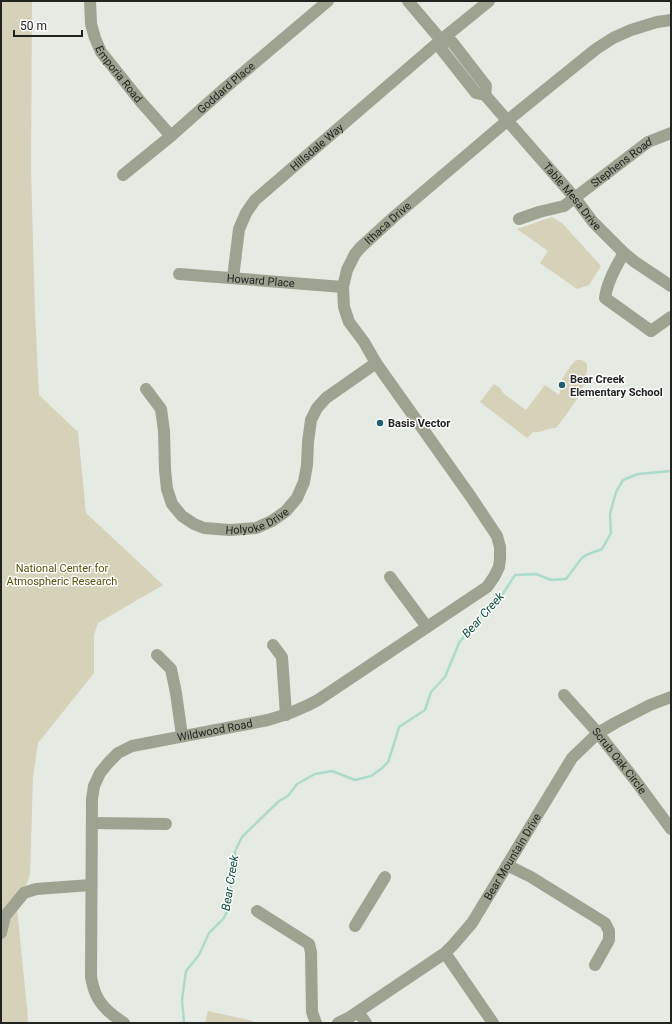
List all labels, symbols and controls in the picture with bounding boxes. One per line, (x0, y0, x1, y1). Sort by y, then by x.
scale bar (14, 12, 82, 38)
text: 50 m (20, 19, 47, 33)
street label: Emporia Road (92, 44, 145, 105)
street label: Goddard Place (195, 59, 258, 117)
street label: Hillsdale Way (288, 120, 347, 174)
street label: Stephens Road (588, 135, 654, 190)
street label: Table Mesa Drive (540, 160, 604, 233)
street label: Ithaca Drive (362, 199, 414, 247)
street label: Howard Place (226, 272, 295, 290)
place label: Bear Creek Elementary School (570, 373, 663, 399)
marker: Bear Creek Elementary School (557, 380, 567, 390)
place label: Basis Vector (388, 417, 450, 430)
marker: Basis Vector (375, 418, 385, 428)
street label: Holyoke Drive (225, 505, 292, 537)
park label: National Center for Atmospheric Research (7, 562, 117, 588)
water label: Bear Creek (459, 589, 508, 641)
street label: Wildwood Road (176, 717, 254, 744)
street label: Scrub Oak Circle (589, 725, 649, 797)
street label: Bear Mountain Drive (481, 811, 544, 903)
water label: Bear Creek (219, 853, 241, 912)

